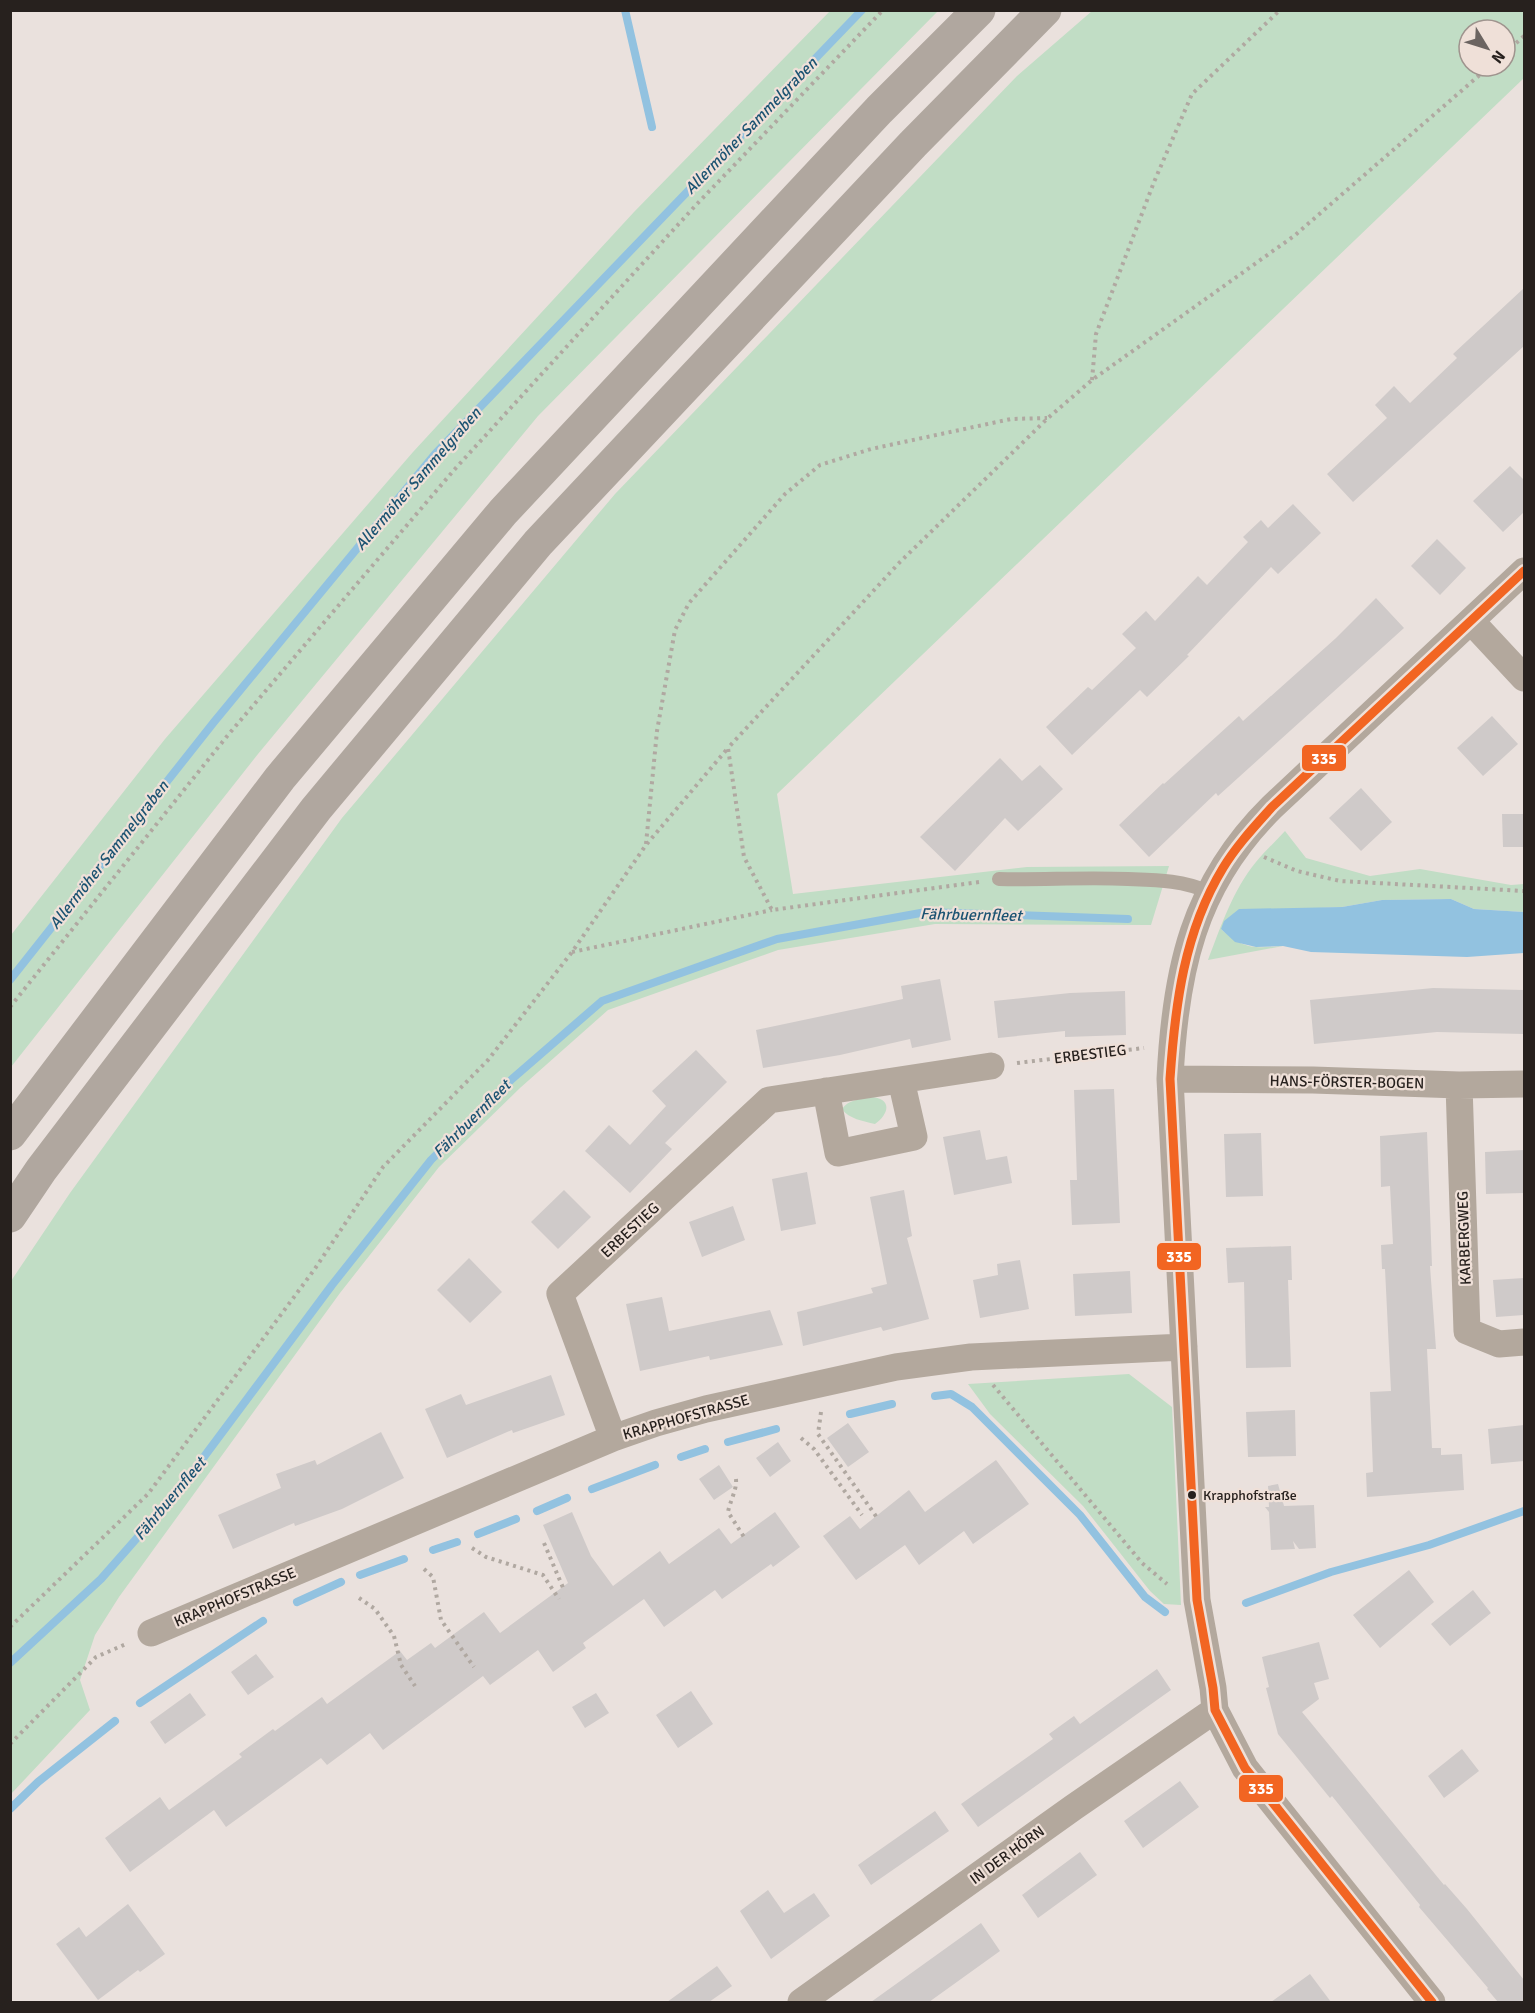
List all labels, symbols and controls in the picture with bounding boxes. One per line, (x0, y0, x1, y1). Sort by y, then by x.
north arrow (1457, 18, 1517, 78)
text: N (1487, 46, 1509, 67)
water label: Allermöher Sammelgraben (680, 53, 822, 199)
water label: Allermöher Sammelgraben (351, 403, 486, 554)
line badge: 335 (1301, 744, 1347, 772)
text: 335 (1311, 749, 1337, 769)
water label: Allermöher Sammelgraben (45, 776, 174, 933)
water label: Fährbuernfleet (920, 904, 1024, 926)
street label: ERBESTIEG (1053, 1041, 1127, 1067)
street label: HANS-FÖRSTER-BOGEN (1269, 1072, 1425, 1092)
water label: Fährbuernfleet (429, 1074, 517, 1162)
street label: KARBERGWEG (1453, 1191, 1475, 1285)
street label: ERBESTIEG (597, 1199, 663, 1261)
line badge: 335 (1156, 1242, 1202, 1271)
text: 335 (1166, 1247, 1192, 1267)
street label: KRAPPHOFSTRASSE (621, 1390, 751, 1444)
water label: Fährbuernfleet (130, 1452, 212, 1544)
place label: Krapphofstraße (1203, 1487, 1297, 1504)
marker: Krapphofstraße (1186, 1489, 1198, 1501)
street label: KRAPPHOFSTRASSE (171, 1563, 299, 1631)
line badge: 335 (1238, 1774, 1284, 1803)
text: 335 (1248, 1779, 1274, 1799)
street label: IN DER HÖRN (966, 1822, 1048, 1888)

